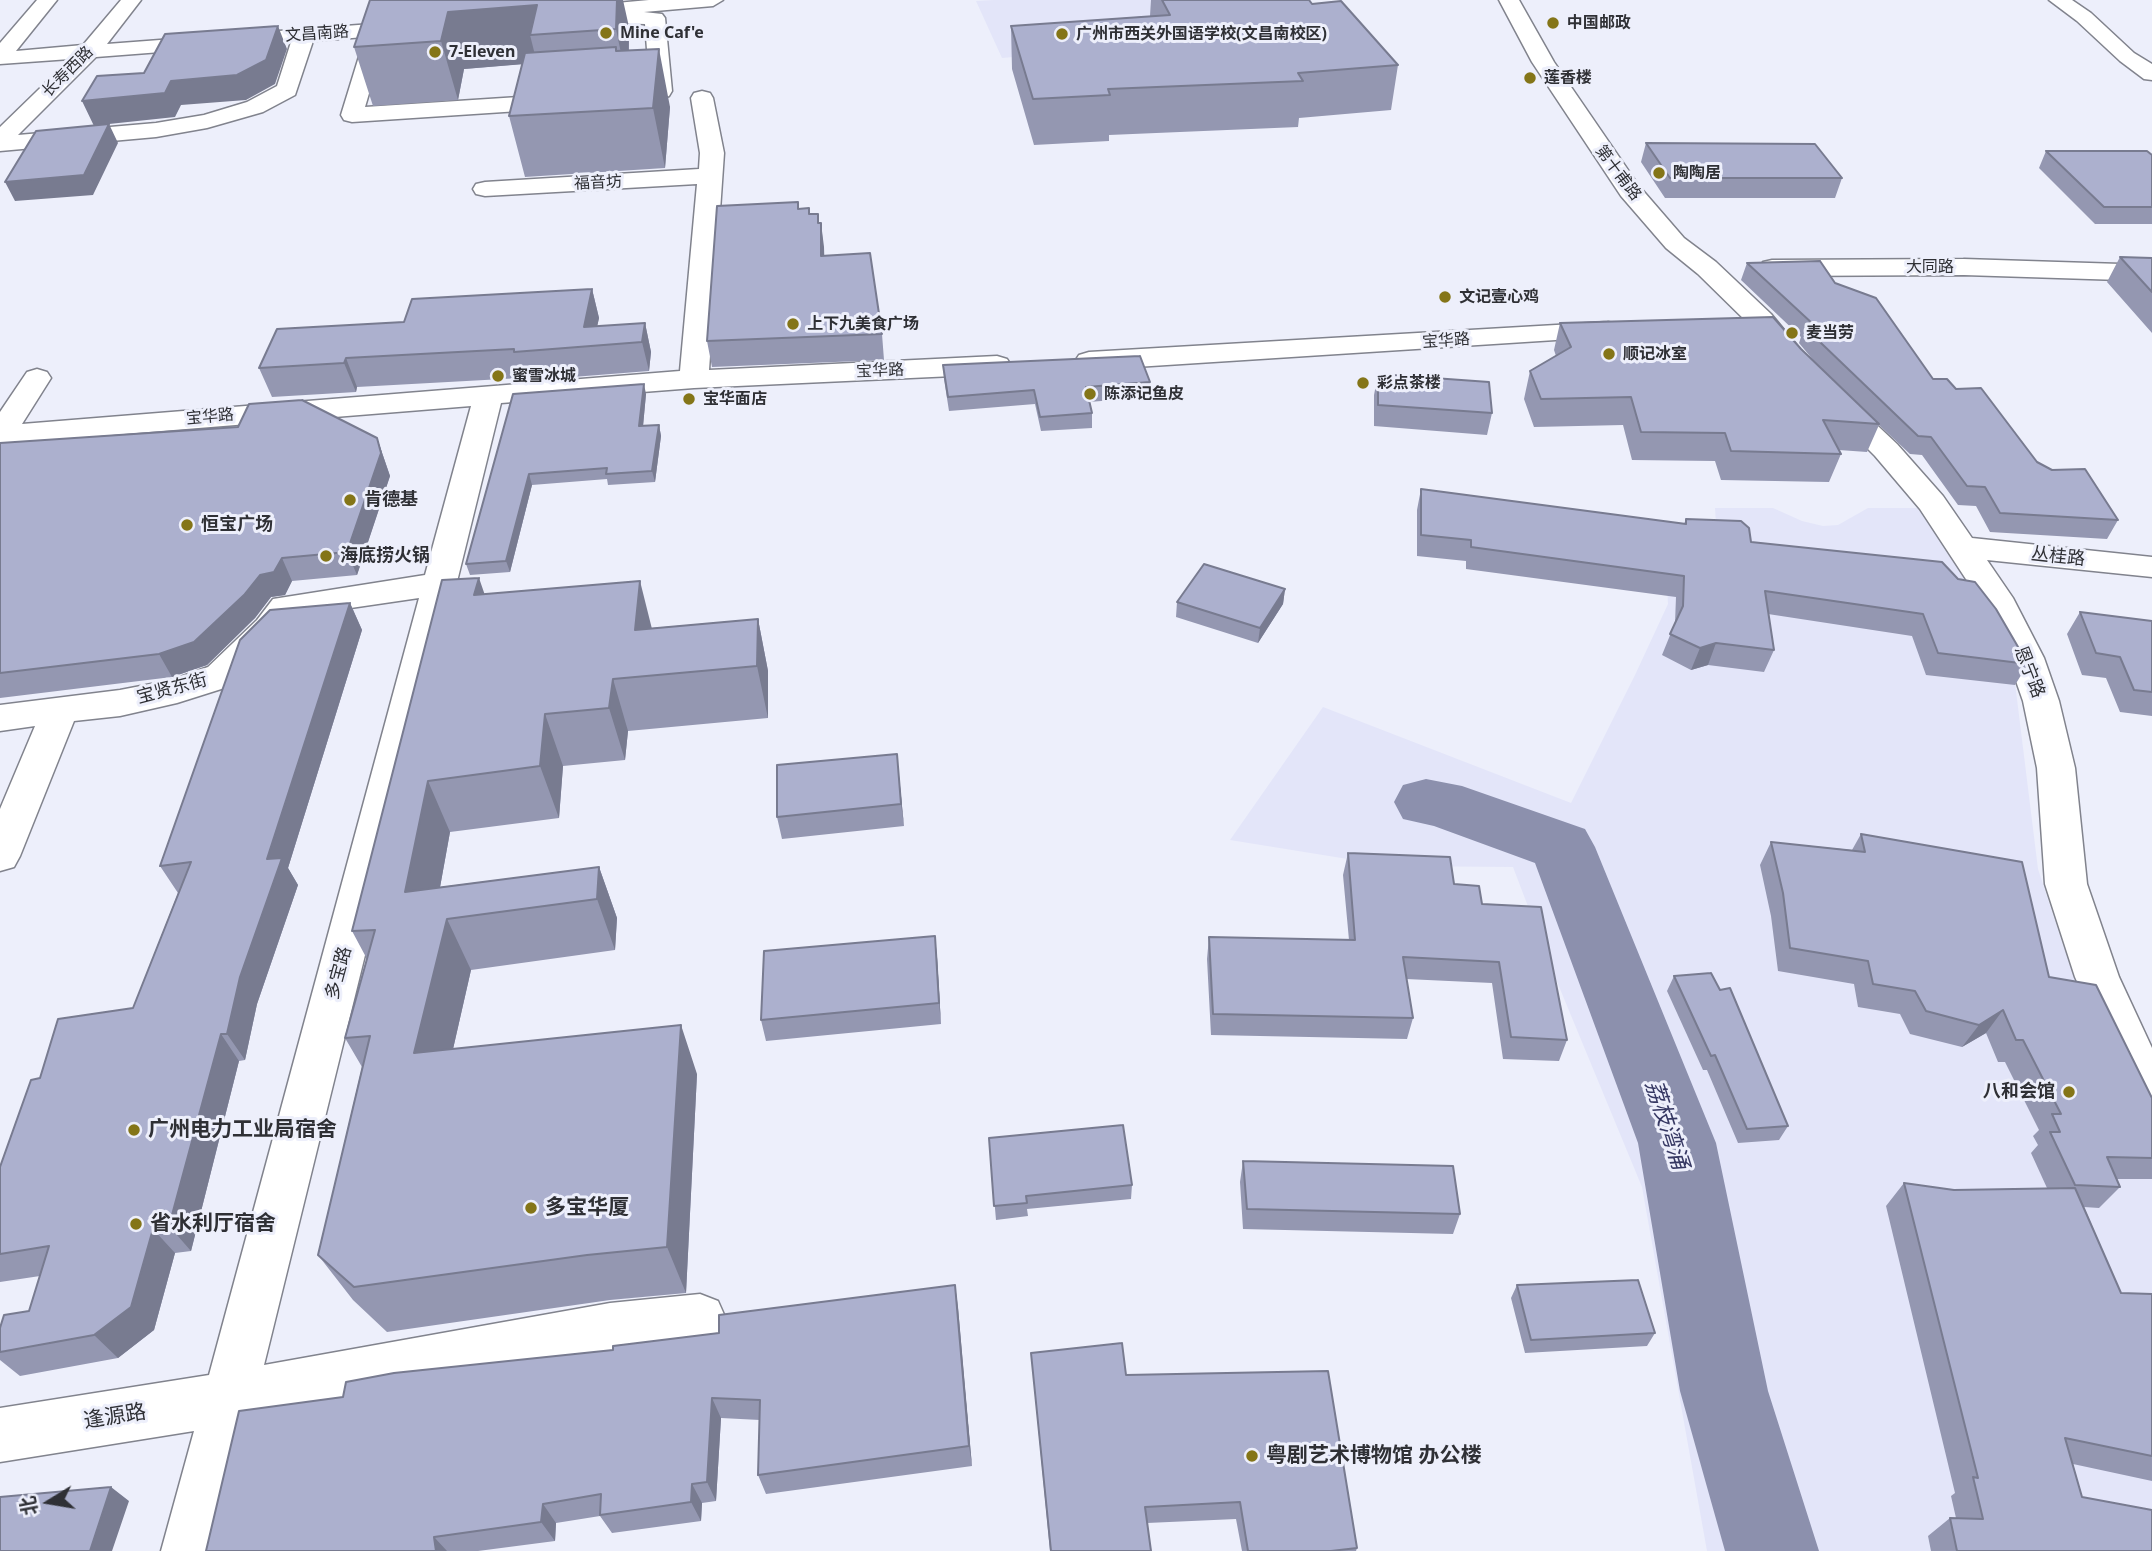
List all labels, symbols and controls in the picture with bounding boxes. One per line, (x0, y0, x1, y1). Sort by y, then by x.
place label: 中国邮政 (1567, 13, 1631, 33)
marker: 中国邮政 (1545, 15, 1561, 31)
street label: 文昌南路 (284, 22, 350, 46)
place label: Mine Caf'e (620, 23, 704, 43)
place label: 广州市西关外国语学校(文昌南校区) (1076, 24, 1327, 44)
marker: Mine Caf'e (598, 25, 614, 41)
marker: 广州市西关外国语学校(文昌南校区) (1054, 26, 1070, 42)
place label: 7-Eleven (449, 42, 515, 62)
street label: 长寿西路 (39, 43, 97, 101)
marker: 7-Eleven (427, 44, 443, 60)
place label: 莲香楼 (1544, 68, 1592, 88)
marker: 莲香楼 (1522, 70, 1538, 86)
street label: 第十甫路 (1591, 142, 1645, 204)
place label: 陶陶居 (1673, 163, 1721, 183)
marker: 陶陶居 (1651, 165, 1667, 181)
street label: 福音坊 (574, 172, 622, 194)
street label: 大同路 (1906, 257, 1954, 277)
place label: 文记壹心鸡 (1459, 287, 1539, 307)
marker: 文记壹心鸡 (1437, 289, 1453, 305)
place label: 上下九美食广场 (807, 314, 919, 334)
marker: 上下九美食广场 (785, 316, 801, 332)
place label: 麦当劳 (1806, 323, 1854, 343)
marker: 麦当劳 (1784, 325, 1800, 341)
street label: 宝华路 (1421, 330, 1471, 352)
place label: 顺记冰室 (1623, 344, 1687, 364)
marker: 顺记冰室 (1601, 346, 1617, 362)
street label: 宝华路 (856, 361, 904, 381)
place label: 蜜雪冰城 (512, 366, 576, 386)
marker: 蜜雪冰城 (490, 368, 506, 384)
place label: 彩点茶楼 (1377, 373, 1441, 393)
marker: 彩点茶楼 (1355, 375, 1371, 391)
place label: 陈添记鱼皮 (1104, 384, 1184, 404)
marker: 陈添记鱼皮 (1082, 386, 1098, 402)
place label: 宝华面店 (703, 389, 767, 409)
marker: 宝华面店 (681, 391, 697, 407)
street label: 宝华路 (185, 405, 235, 429)
place label: 肯德基 (364, 489, 418, 511)
marker: 肯德基 (342, 492, 358, 508)
place label: 恒宝广场 (201, 514, 273, 536)
marker: 恒宝广场 (179, 517, 195, 533)
street label: 丛桂路 (2030, 543, 2086, 571)
place label: 海底捞火锅 (340, 545, 430, 567)
marker: 海底捞火锅 (318, 548, 334, 564)
street label: 恩宁路 (2009, 643, 2049, 701)
street label: 宝贤东街 (134, 669, 210, 709)
street label: 多宝路 (322, 944, 356, 1002)
water label: 荔枝湾涌 (1639, 1077, 1693, 1173)
place label: 八和会馆 (1983, 1081, 2055, 1103)
marker: 八和会馆 (2061, 1084, 2077, 1100)
place label: 广州电力工业局宿舍 (148, 1117, 337, 1143)
marker: 广州电力工业局宿舍 (126, 1122, 142, 1138)
place label: 多宝华厦 (545, 1195, 629, 1221)
marker: 多宝华厦 (523, 1200, 539, 1216)
place label: 省水利厅宿舍 (150, 1211, 276, 1237)
marker: 省水利厅宿舍 (128, 1216, 144, 1232)
street label: 逢源路 (82, 1400, 148, 1434)
place label: 粤剧艺术博物馆 办公楼 (1266, 1443, 1481, 1469)
marker: 粤剧艺术博物馆 办公楼 (1244, 1448, 1260, 1464)
north arrow (14, 1467, 84, 1537)
text: 北 (14, 1494, 43, 1518)

